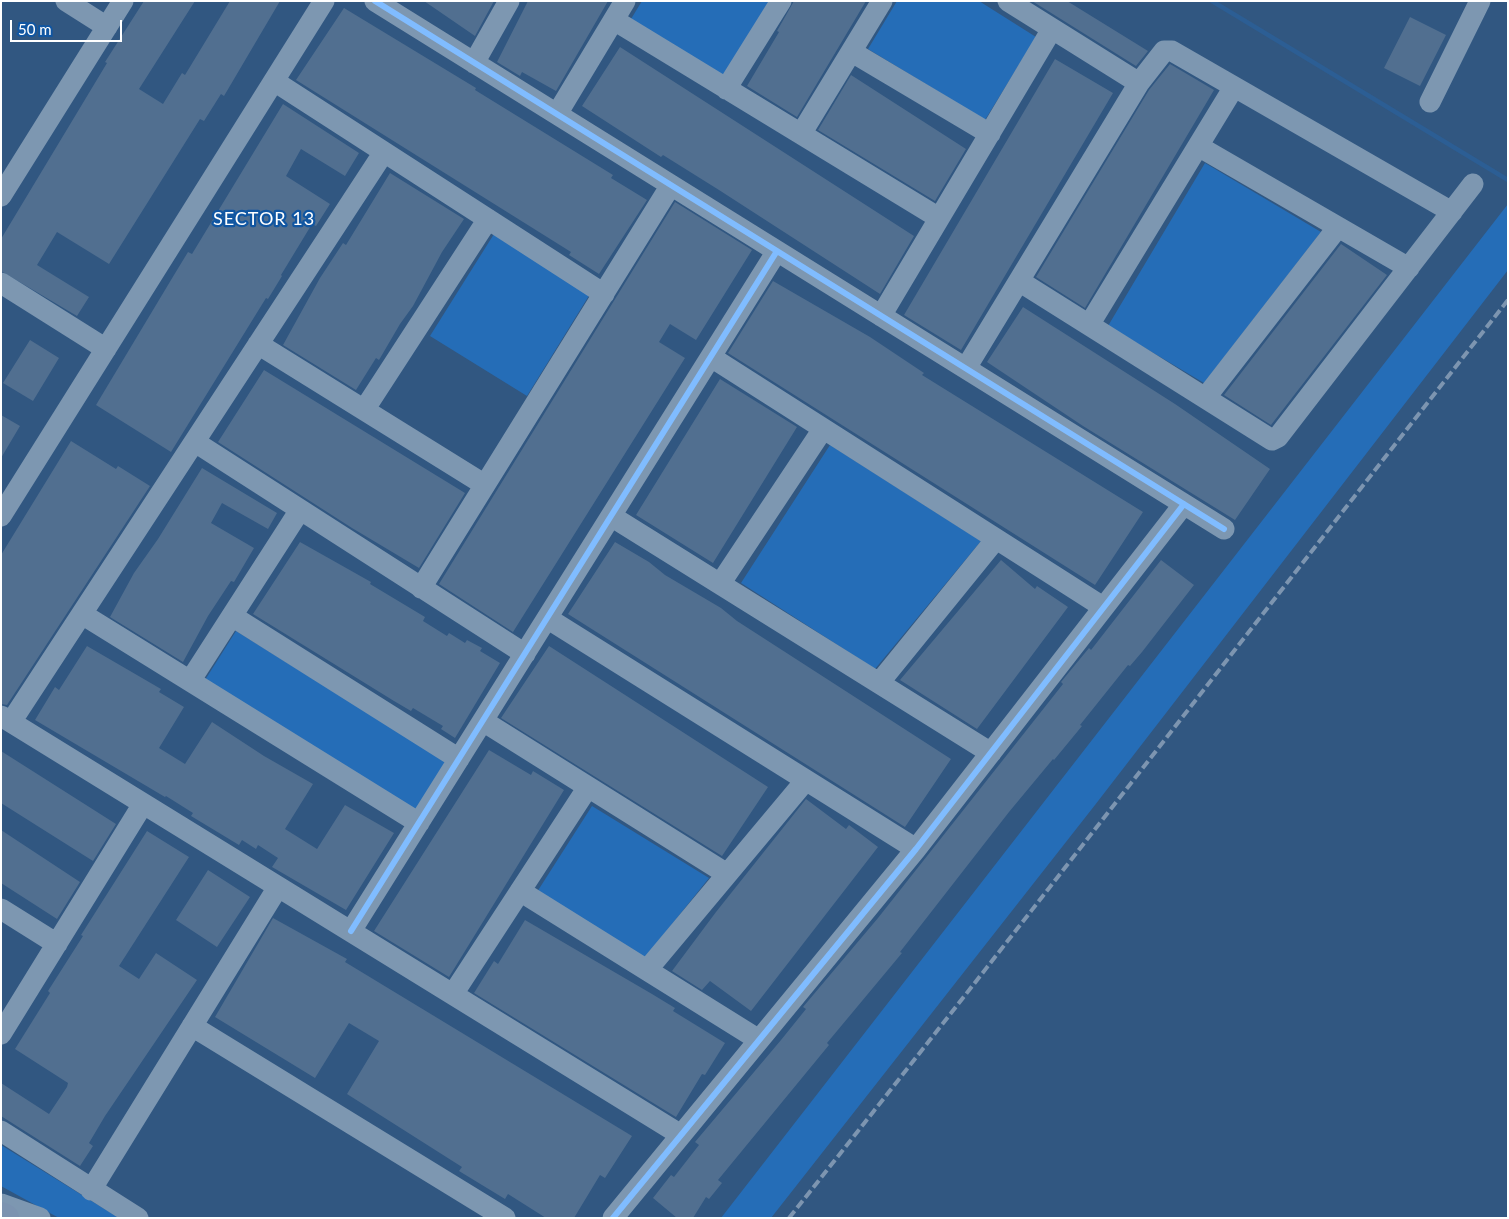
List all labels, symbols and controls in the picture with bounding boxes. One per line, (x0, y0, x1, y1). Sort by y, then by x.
scale bar (12, 10, 125, 42)
text: 50 m (18, 20, 52, 38)
district label: SECTOR 13 (212, 208, 316, 230)

